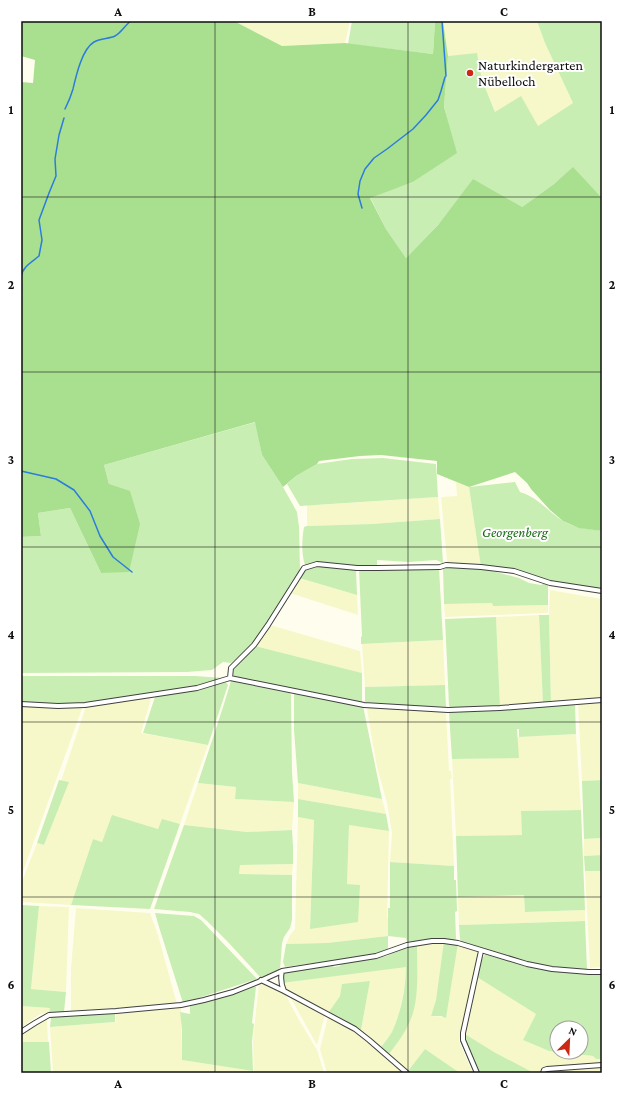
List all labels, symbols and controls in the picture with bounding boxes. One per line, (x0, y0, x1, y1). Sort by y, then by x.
text: A (113, 4, 122, 19)
text: B (308, 4, 316, 19)
text: C (500, 4, 508, 19)
place label: Naturkindergarten Nübelloch (478, 57, 584, 89)
marker: Naturkindergarten Nübelloch (465, 68, 475, 78)
text: 1 (9, 102, 14, 117)
text: 1 (610, 102, 615, 117)
text: 2 (8, 277, 15, 292)
text: 2 (609, 277, 616, 292)
text: 3 (8, 452, 14, 467)
text: 3 (609, 452, 615, 467)
park label: Georgenberg (482, 524, 549, 540)
text: 4 (7, 627, 15, 642)
text: 4 (608, 627, 616, 642)
text: 5 (8, 802, 14, 817)
text: 5 (609, 802, 615, 817)
text: 6 (7, 977, 15, 992)
text: 6 (608, 977, 616, 992)
north arrow (549, 1020, 589, 1060)
text: N (567, 1024, 579, 1038)
text: A (113, 1076, 122, 1091)
text: B (308, 1076, 316, 1091)
text: C (500, 1076, 508, 1091)

